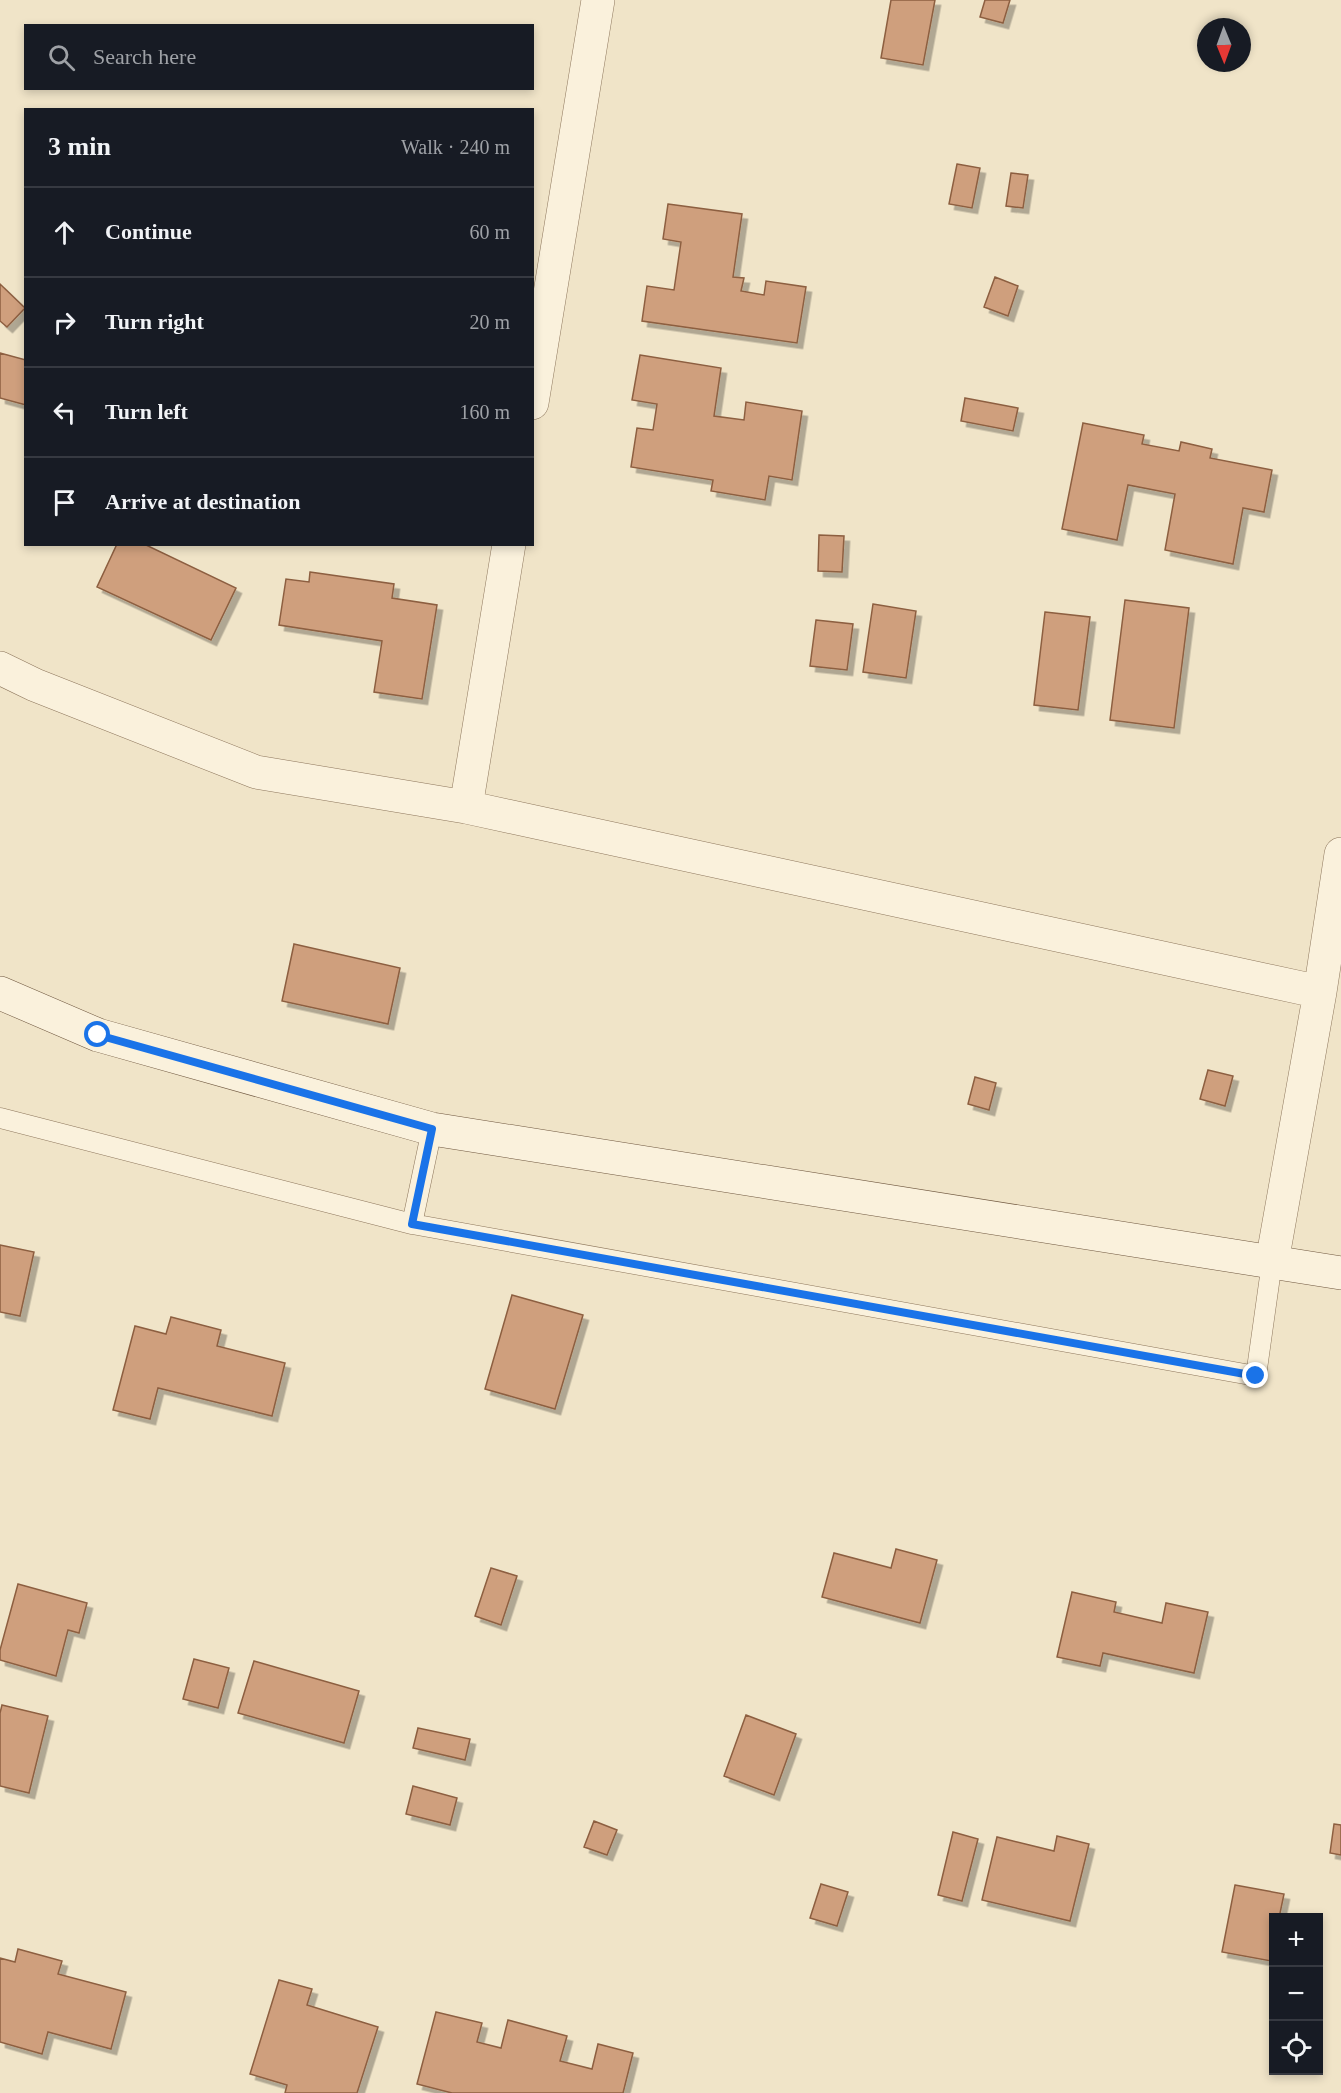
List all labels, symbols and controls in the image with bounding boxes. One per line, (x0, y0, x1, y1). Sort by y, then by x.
north arrow (1197, 18, 1251, 72)
search box (24, 24, 534, 90)
icon: search (45, 41, 78, 74)
text: Search here (93, 44, 196, 69)
text: 3 min (48, 132, 111, 161)
text: Walk · 240 m (401, 136, 510, 158)
icon: ahead (48, 216, 81, 249)
text: Continue (105, 219, 192, 244)
text: 60 m (469, 221, 510, 243)
icon: right (48, 306, 81, 339)
text: Turn right (105, 309, 204, 334)
text: 20 m (469, 311, 510, 333)
icon: left (48, 396, 81, 429)
text: Turn left (105, 399, 188, 424)
text: 160 m (459, 401, 510, 423)
icon: arrive (48, 486, 81, 519)
text: Arrive at destination (105, 489, 301, 514)
route start (84, 1021, 110, 1047)
route end (1242, 1362, 1268, 1388)
map controls (1269, 1913, 1323, 2075)
button: + (1269, 1913, 1323, 1967)
button: − (1269, 1967, 1323, 2021)
button: locate (1269, 2021, 1323, 2075)

